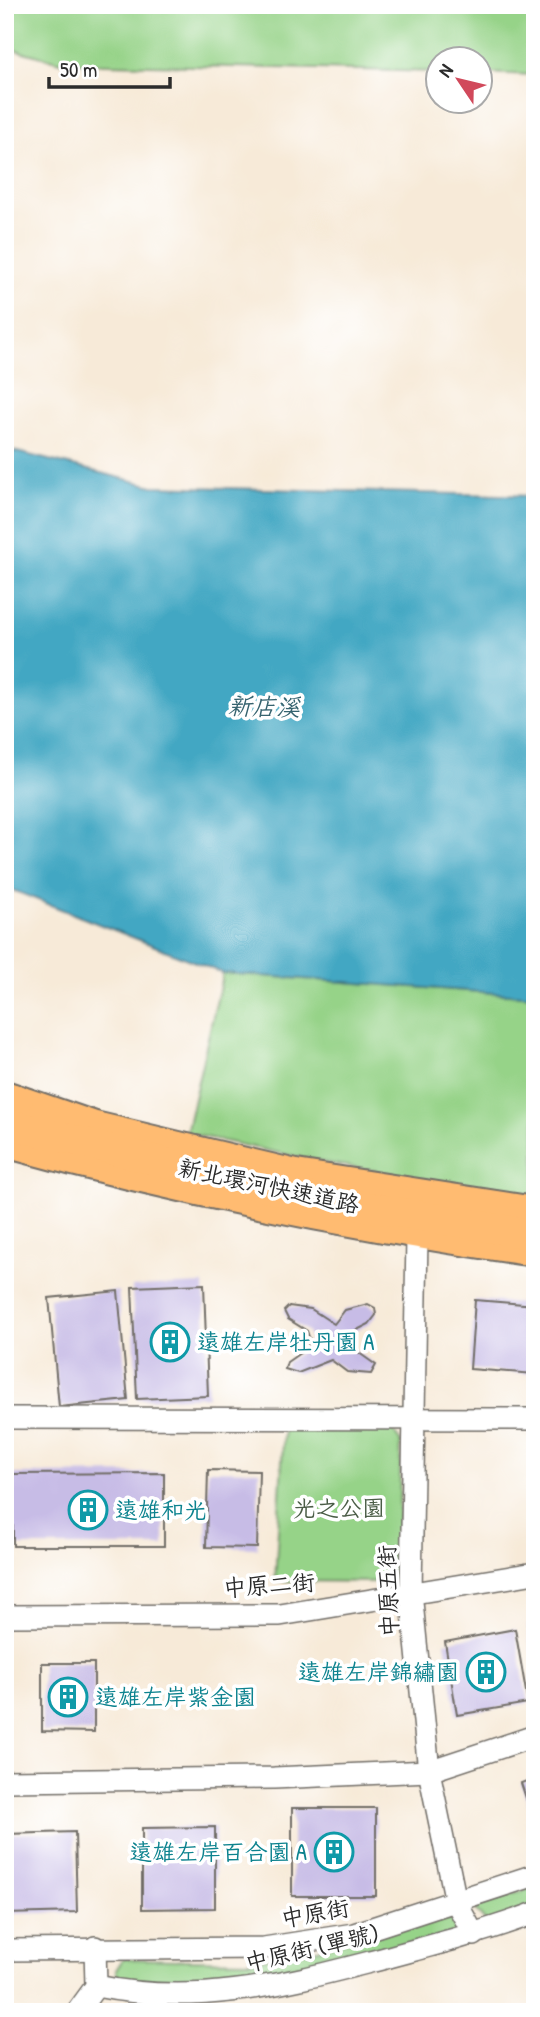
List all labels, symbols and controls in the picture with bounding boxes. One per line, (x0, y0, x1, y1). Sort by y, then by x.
scale bar (49, 46, 170, 90)
north arrow (424, 46, 494, 116)
text: 50 m (60, 55, 97, 84)
text: N (432, 59, 459, 82)
water label: 新店溪 (228, 689, 302, 723)
street label: 新北環河快速道路 (176, 1151, 362, 1220)
building icon: 遠雄左岸牡丹園 A (149, 1321, 191, 1363)
place label: 遠雄左岸牡丹園 A (197, 1326, 375, 1357)
building icon: 遠雄和光 (67, 1489, 109, 1531)
park label: 光之公園 (293, 1492, 385, 1523)
place label: 遠雄和光 (115, 1494, 207, 1525)
street label: 中原五街 (370, 1545, 405, 1638)
street label: 中原二街 (222, 1566, 316, 1603)
building icon: 遠雄左岸錦繡園 (465, 1651, 507, 1693)
place label: 遠雄左岸錦繡園 (298, 1656, 459, 1687)
building icon: 遠雄左岸紫金園 (47, 1676, 89, 1718)
place label: 遠雄左岸紫金園 (95, 1681, 256, 1712)
building icon: 遠雄左岸百合園 A (313, 1831, 355, 1873)
place label: 遠雄左岸百合園 A (129, 1836, 307, 1867)
street label: 中原街 (278, 1891, 352, 1934)
street label: 中原街 (單號) (242, 1917, 382, 1978)

